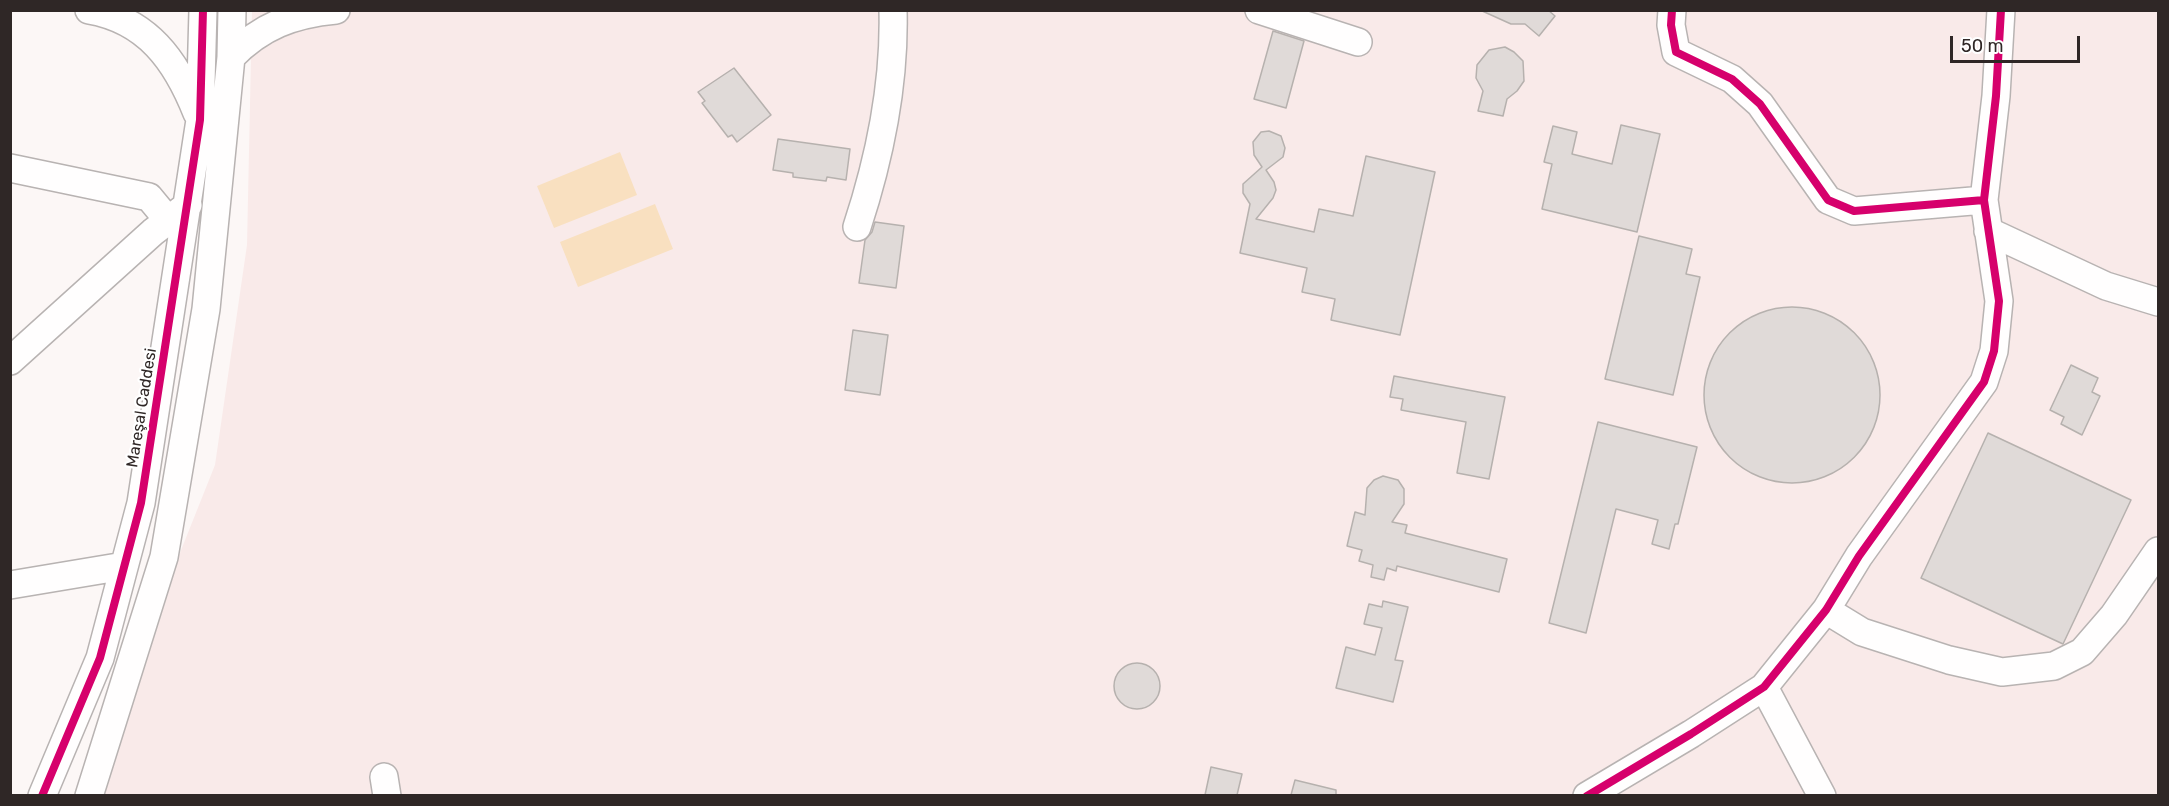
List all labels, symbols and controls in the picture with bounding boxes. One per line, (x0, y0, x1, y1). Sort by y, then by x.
scale bar (1953, 24, 2084, 62)
text: 50 m (1961, 35, 2004, 57)
street label: Mareşal Caddesi (123, 347, 161, 469)

